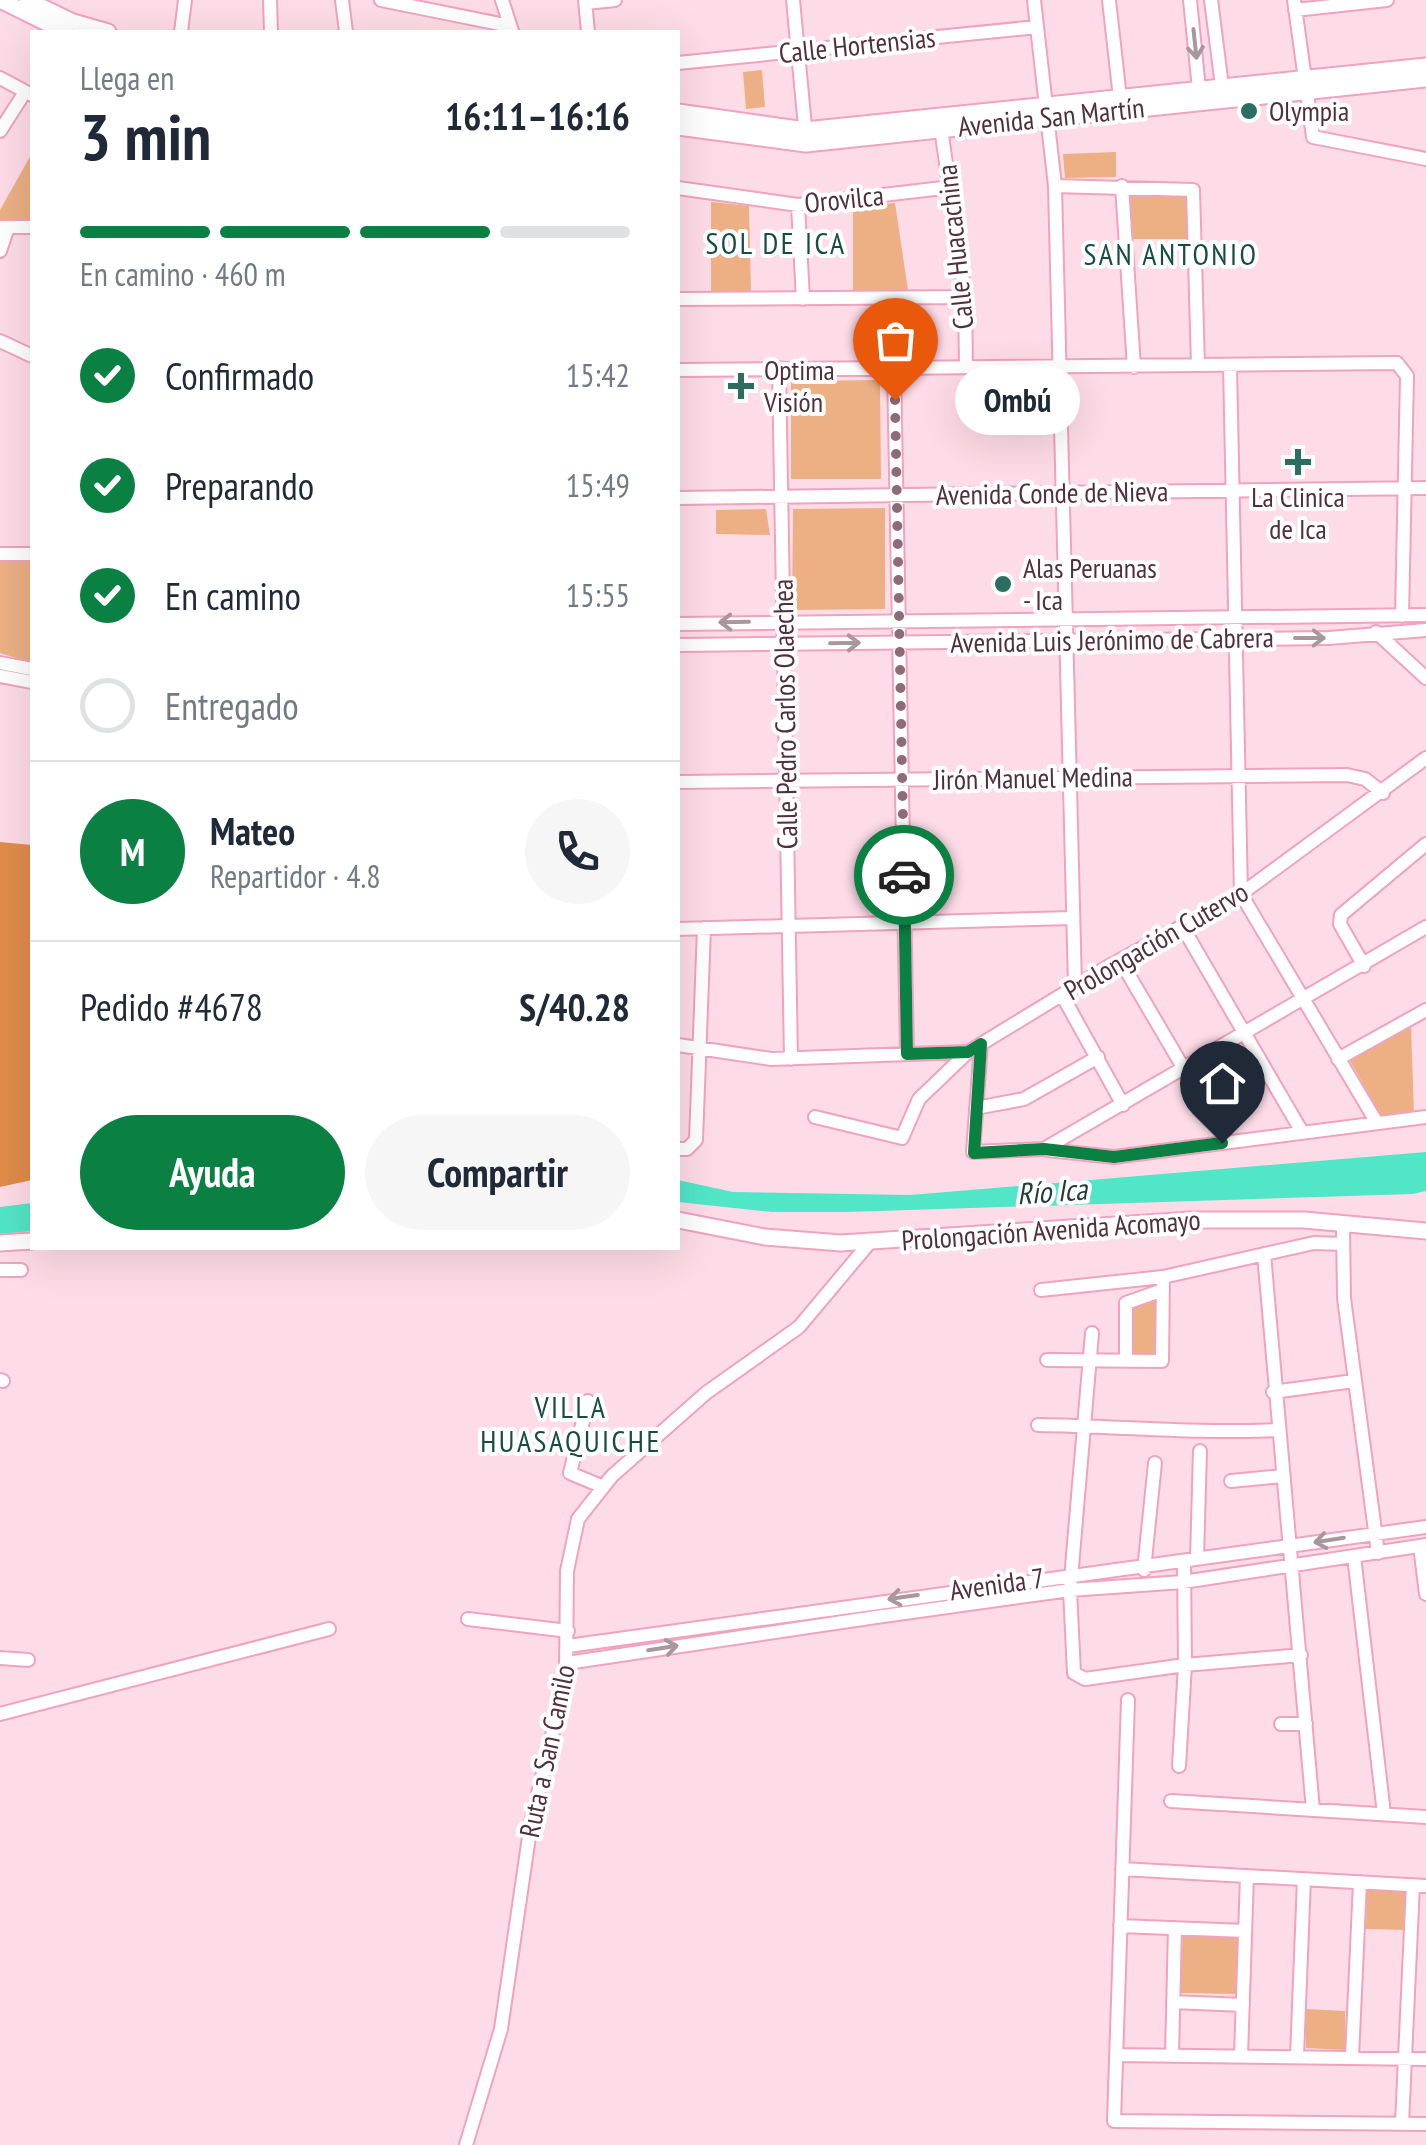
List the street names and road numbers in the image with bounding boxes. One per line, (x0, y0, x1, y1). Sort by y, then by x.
street label: Calle Hortensias (777, 18, 937, 71)
street label: Avenida San Martín (956, 88, 1146, 145)
street label: Calle Huacachina (927, 163, 982, 331)
street label: Orovilca (802, 176, 885, 221)
street label: Avenida Conde de Nieva (935, 472, 1168, 513)
street label: Calle Pedro Carlos Olaechea (764, 579, 805, 849)
street label: Avenida Luis Jerónimo de Cabrera (950, 618, 1274, 661)
street label: Jirón Manuel Medina (932, 757, 1133, 798)
street label: Prolongación Cutervo (1057, 873, 1254, 1008)
street label: Prolongación Avenida Acomayo (900, 1201, 1202, 1258)
street label: Avenida 7 (947, 1559, 1047, 1608)
street label: Ruta a San Camilo (510, 1661, 583, 1841)

